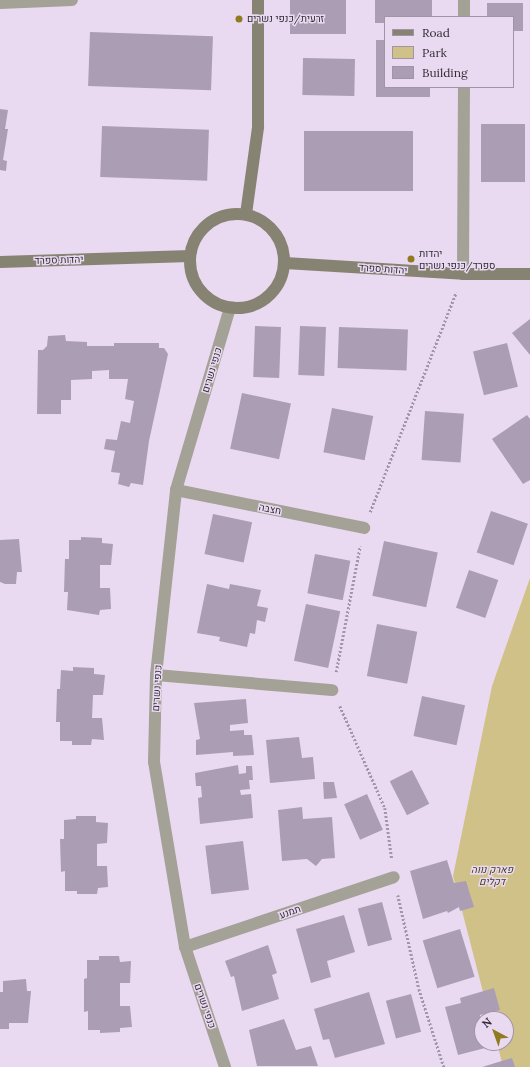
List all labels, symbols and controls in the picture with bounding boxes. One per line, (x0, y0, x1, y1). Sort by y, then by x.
place label: זרעית/כנפי נשרים (247, 13, 324, 25)
marker: זרעית/כנפי נשרים (234, 14, 244, 24)
legend (384, 16, 514, 88)
text: Road (422, 25, 450, 40)
text: Park (422, 45, 447, 60)
text: Building (422, 65, 468, 80)
place label: יהדות ספרד/כנפי נשרים (419, 247, 495, 270)
street label: יהדות ספרד (34, 253, 84, 267)
marker: יהדות ספרד/כנפי נשרים (406, 254, 416, 264)
street label: יהדות ספרד (358, 261, 408, 277)
street label: כנפי נשרים (199, 346, 225, 394)
street label: חצבה (258, 501, 282, 517)
street label: כנפי נשרים (150, 664, 164, 712)
park label: פארק נווה דקלים (471, 863, 513, 886)
street label: תמנע (278, 903, 302, 921)
street label: כנפי נשרים (192, 982, 218, 1030)
north arrow (474, 1011, 514, 1051)
text: N (479, 1015, 495, 1031)

